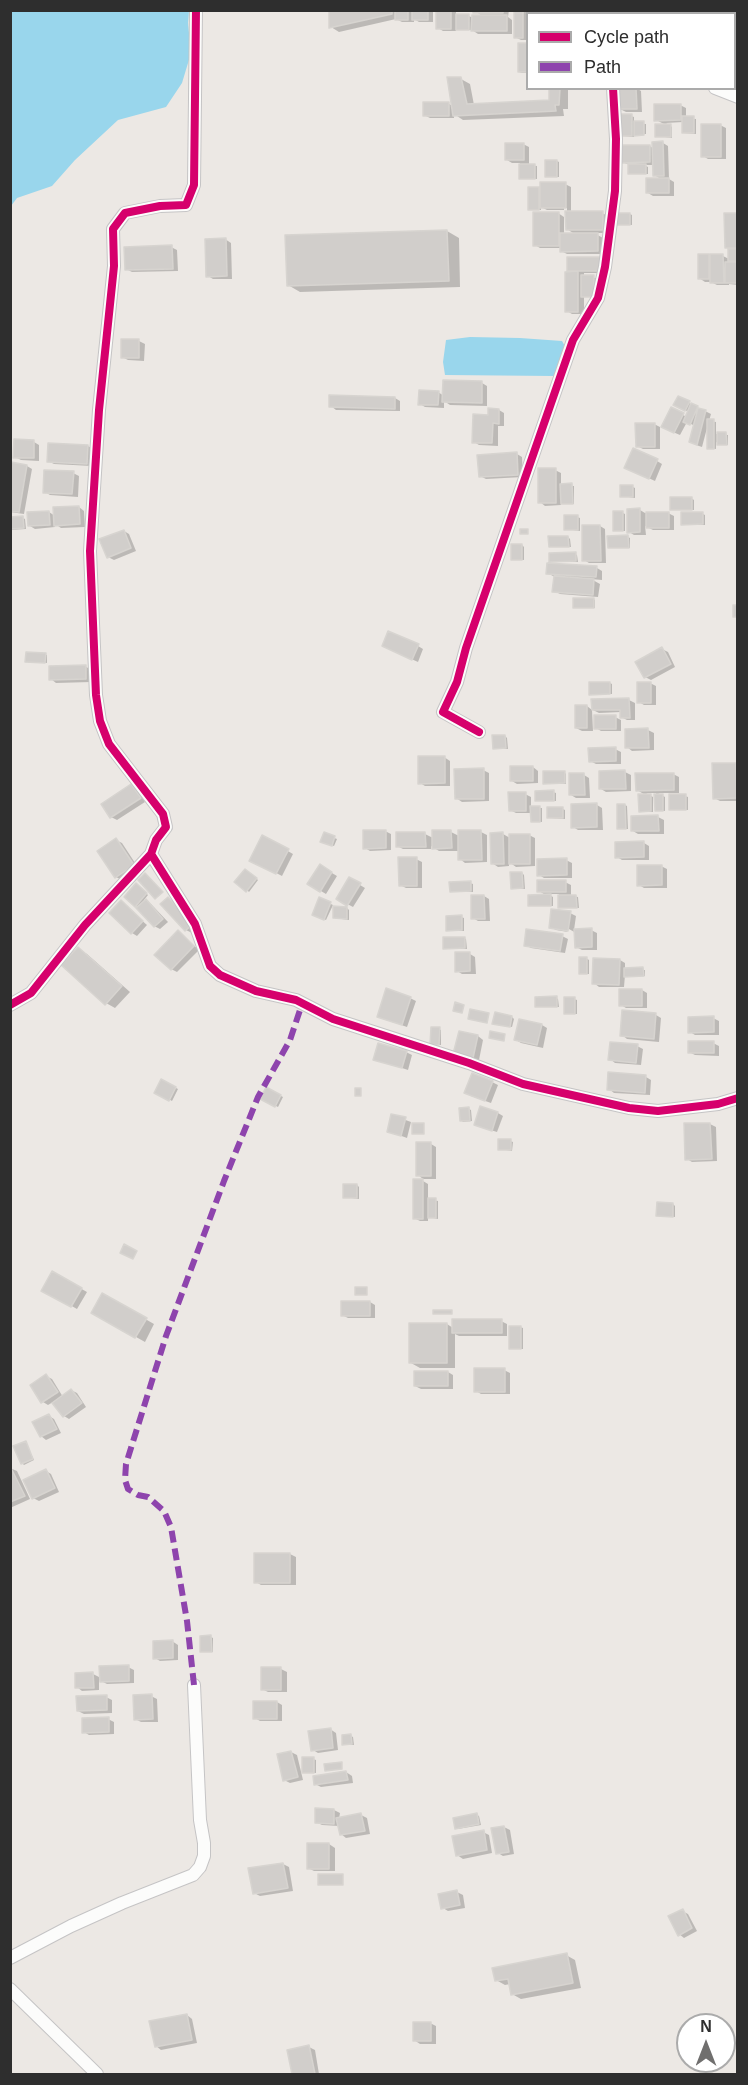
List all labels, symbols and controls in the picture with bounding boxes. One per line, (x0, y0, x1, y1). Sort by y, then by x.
legend (526, 12, 736, 90)
text: Cycle path (584, 27, 669, 47)
text: Path (584, 57, 621, 77)
north arrow (676, 2013, 736, 2073)
text: N (700, 2018, 712, 2035)

